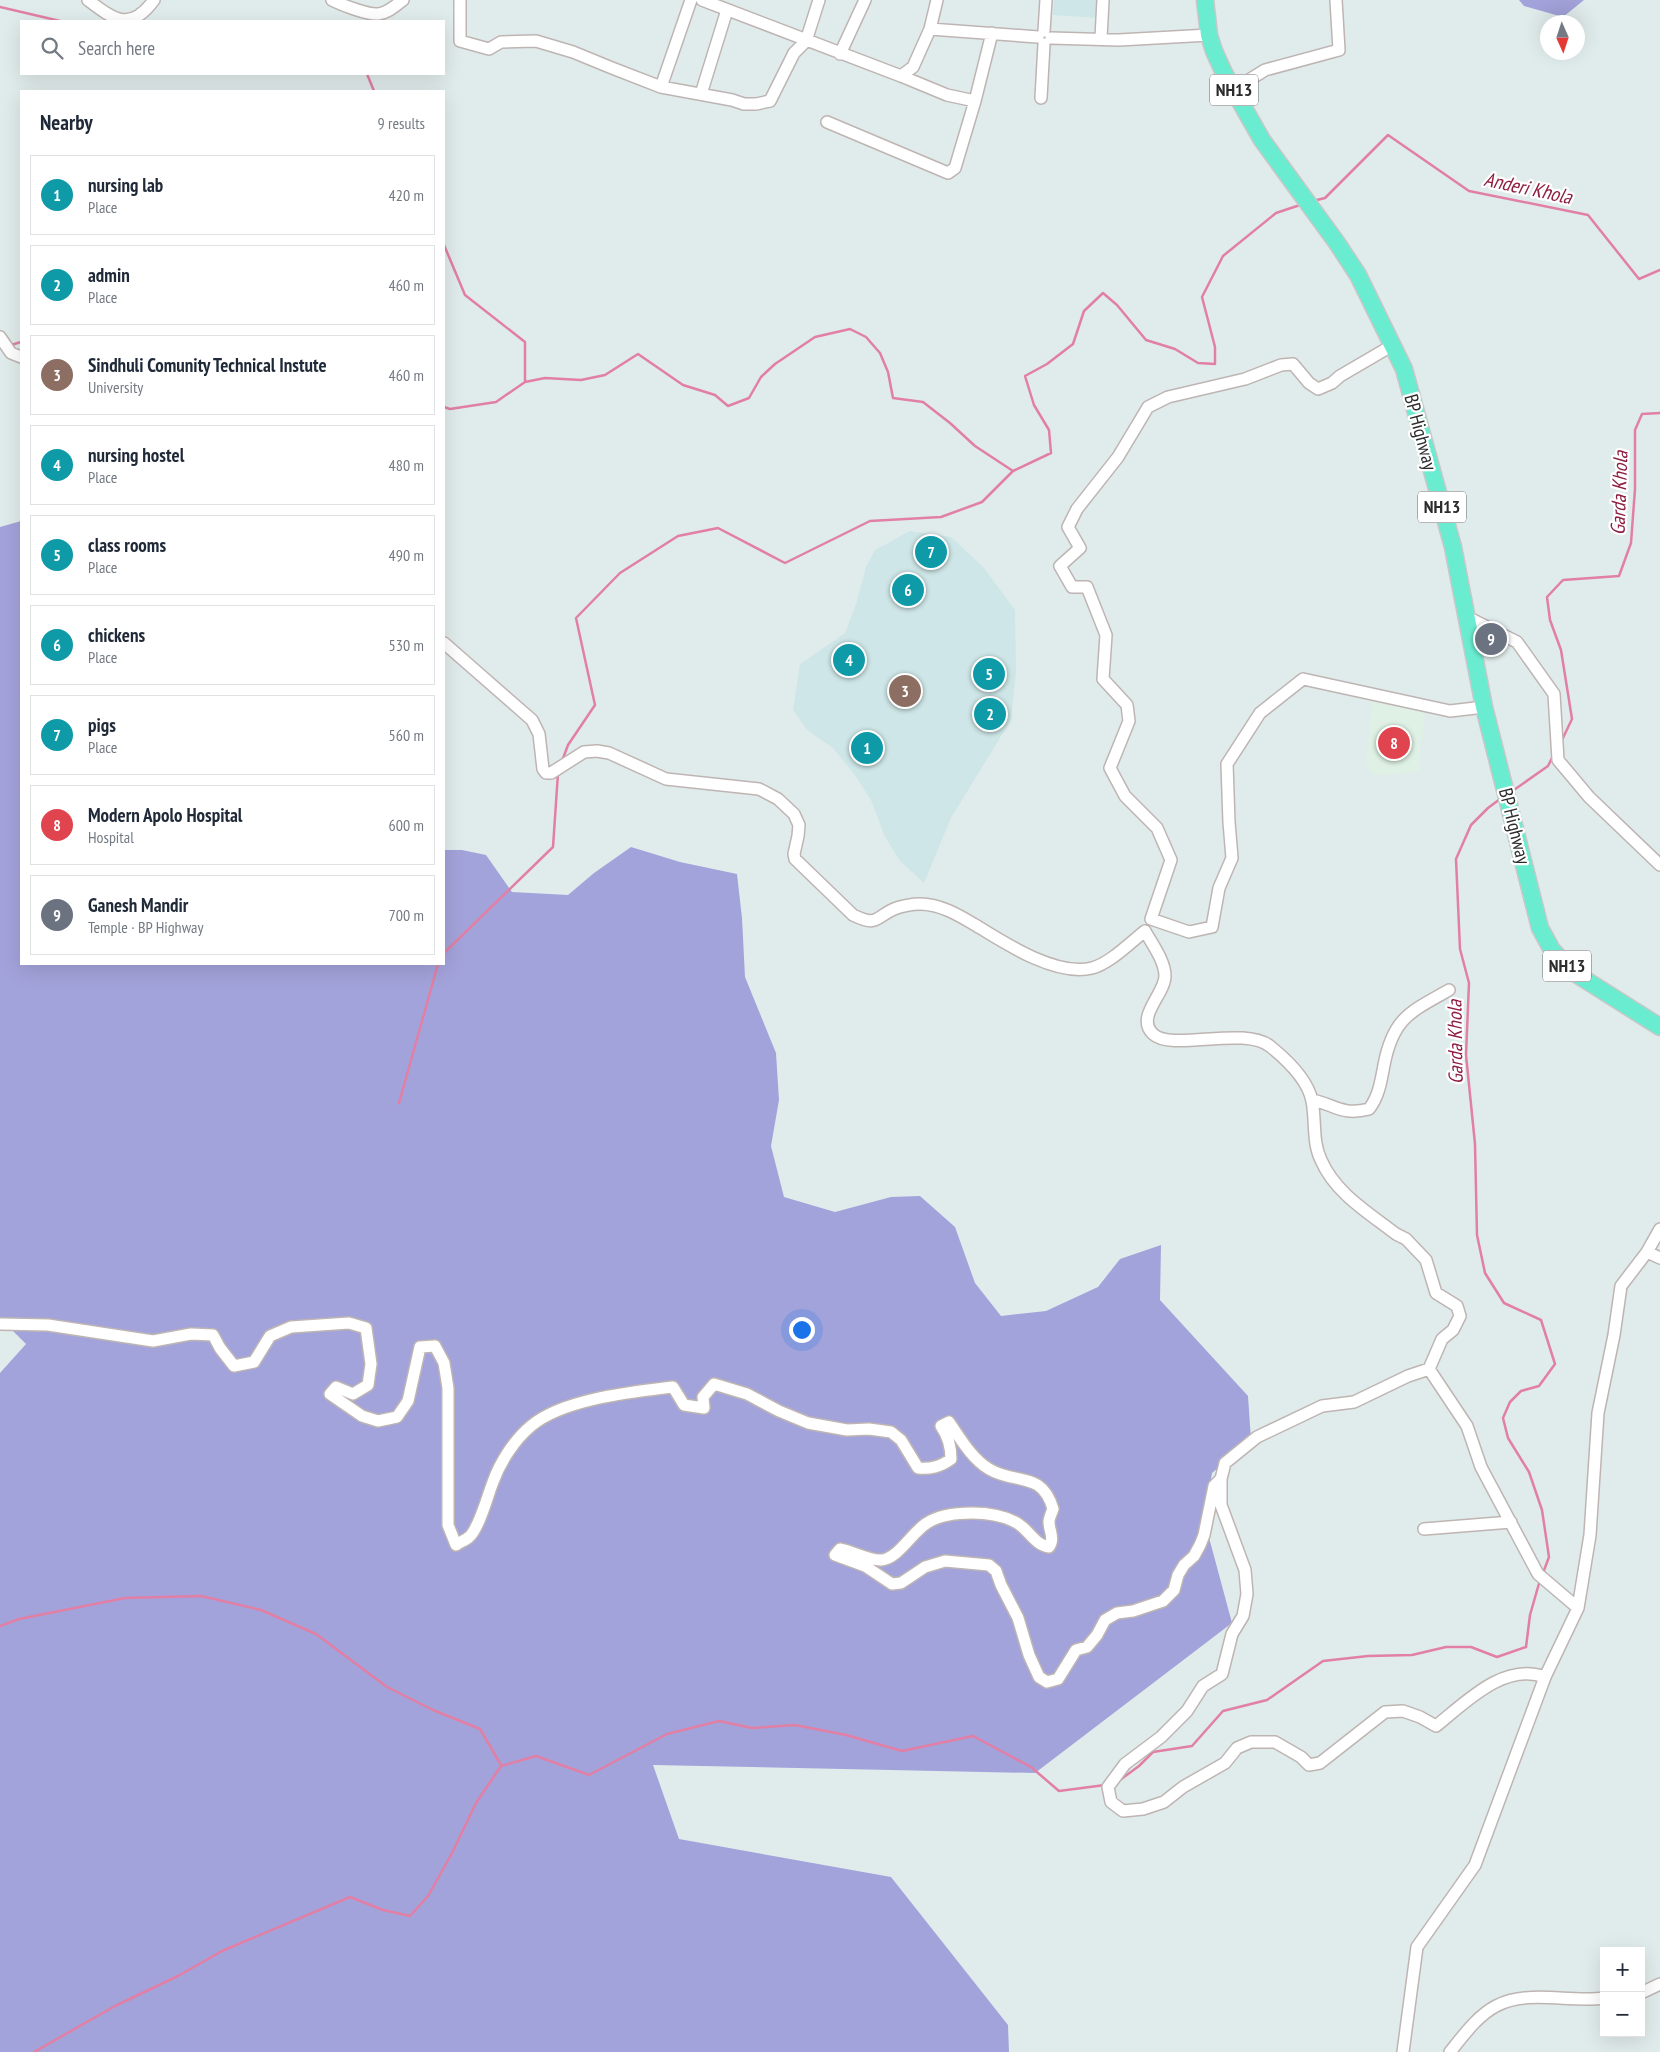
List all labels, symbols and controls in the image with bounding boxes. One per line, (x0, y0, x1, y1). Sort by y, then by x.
north arrow (1540, 15, 1585, 60)
search box (20, 20, 445, 75)
icon: search (38, 34, 66, 62)
text: Search here (78, 36, 155, 60)
road number: NH13 (1210, 74, 1258, 106)
text: Nearby (40, 109, 93, 136)
text: 9 results (378, 113, 425, 133)
water label: Anderi Khola (1482, 166, 1575, 210)
text: nursing lab (88, 173, 163, 197)
text: 1 (53, 185, 61, 205)
text: 420 m (389, 185, 424, 205)
text: Place (88, 197, 117, 217)
text: admin (88, 263, 130, 287)
text: 2 (53, 275, 61, 295)
text: 460 m (389, 275, 424, 295)
text: Place (88, 287, 117, 307)
text: Sindhuli Comunity Technical Instute (88, 353, 327, 377)
text: 3 (53, 365, 61, 385)
text: 460 m (389, 365, 424, 385)
text: University (88, 377, 143, 397)
street label: BP Highway (1399, 391, 1443, 473)
text: nursing hostel (88, 443, 184, 467)
water label: Garda Khola (1605, 449, 1633, 536)
text: 4 (53, 455, 61, 475)
text: 480 m (389, 455, 424, 475)
text: Place (88, 467, 117, 487)
road number: NH13 (1418, 492, 1466, 522)
text: class rooms (88, 533, 166, 557)
pin: 7 (915, 533, 947, 571)
text: 5 (53, 545, 61, 565)
text: 490 m (389, 545, 424, 565)
text: Place (88, 557, 117, 577)
pin: 6 (892, 571, 924, 609)
pin: 9 (1475, 620, 1507, 658)
text: chickens (88, 623, 145, 647)
text: 6 (53, 635, 61, 655)
text: 530 m (389, 635, 424, 655)
pin: 4 (833, 641, 865, 679)
text: Place (88, 647, 117, 667)
pin: 5 (973, 655, 1005, 693)
pin: 3 (889, 672, 921, 710)
pin: 2 (974, 695, 1006, 733)
text: pigs (88, 713, 116, 737)
pin: 8 (1378, 724, 1410, 762)
text: 7 (53, 725, 61, 745)
text: 560 m (389, 725, 424, 745)
pin: 1 (851, 729, 883, 767)
text: Place (88, 737, 117, 757)
street label: BP Highway (1494, 785, 1536, 867)
text: Modern Apolo Hospital (88, 803, 242, 827)
text: 8 (53, 815, 61, 835)
text: 600 m (389, 815, 424, 835)
text: Hospital (88, 827, 134, 847)
text: Ganesh Mandir (88, 893, 188, 917)
text: 9 (53, 905, 61, 925)
text: 700 m (389, 905, 424, 925)
text: Temple · BP Highway (88, 917, 204, 937)
road number: NH13 (1543, 950, 1591, 981)
water label: Garda Khola (1441, 999, 1469, 1084)
your location (789, 1317, 815, 1343)
map controls (1600, 1947, 1645, 2037)
button: + (1600, 1947, 1645, 1992)
button: − (1600, 1992, 1645, 2037)

